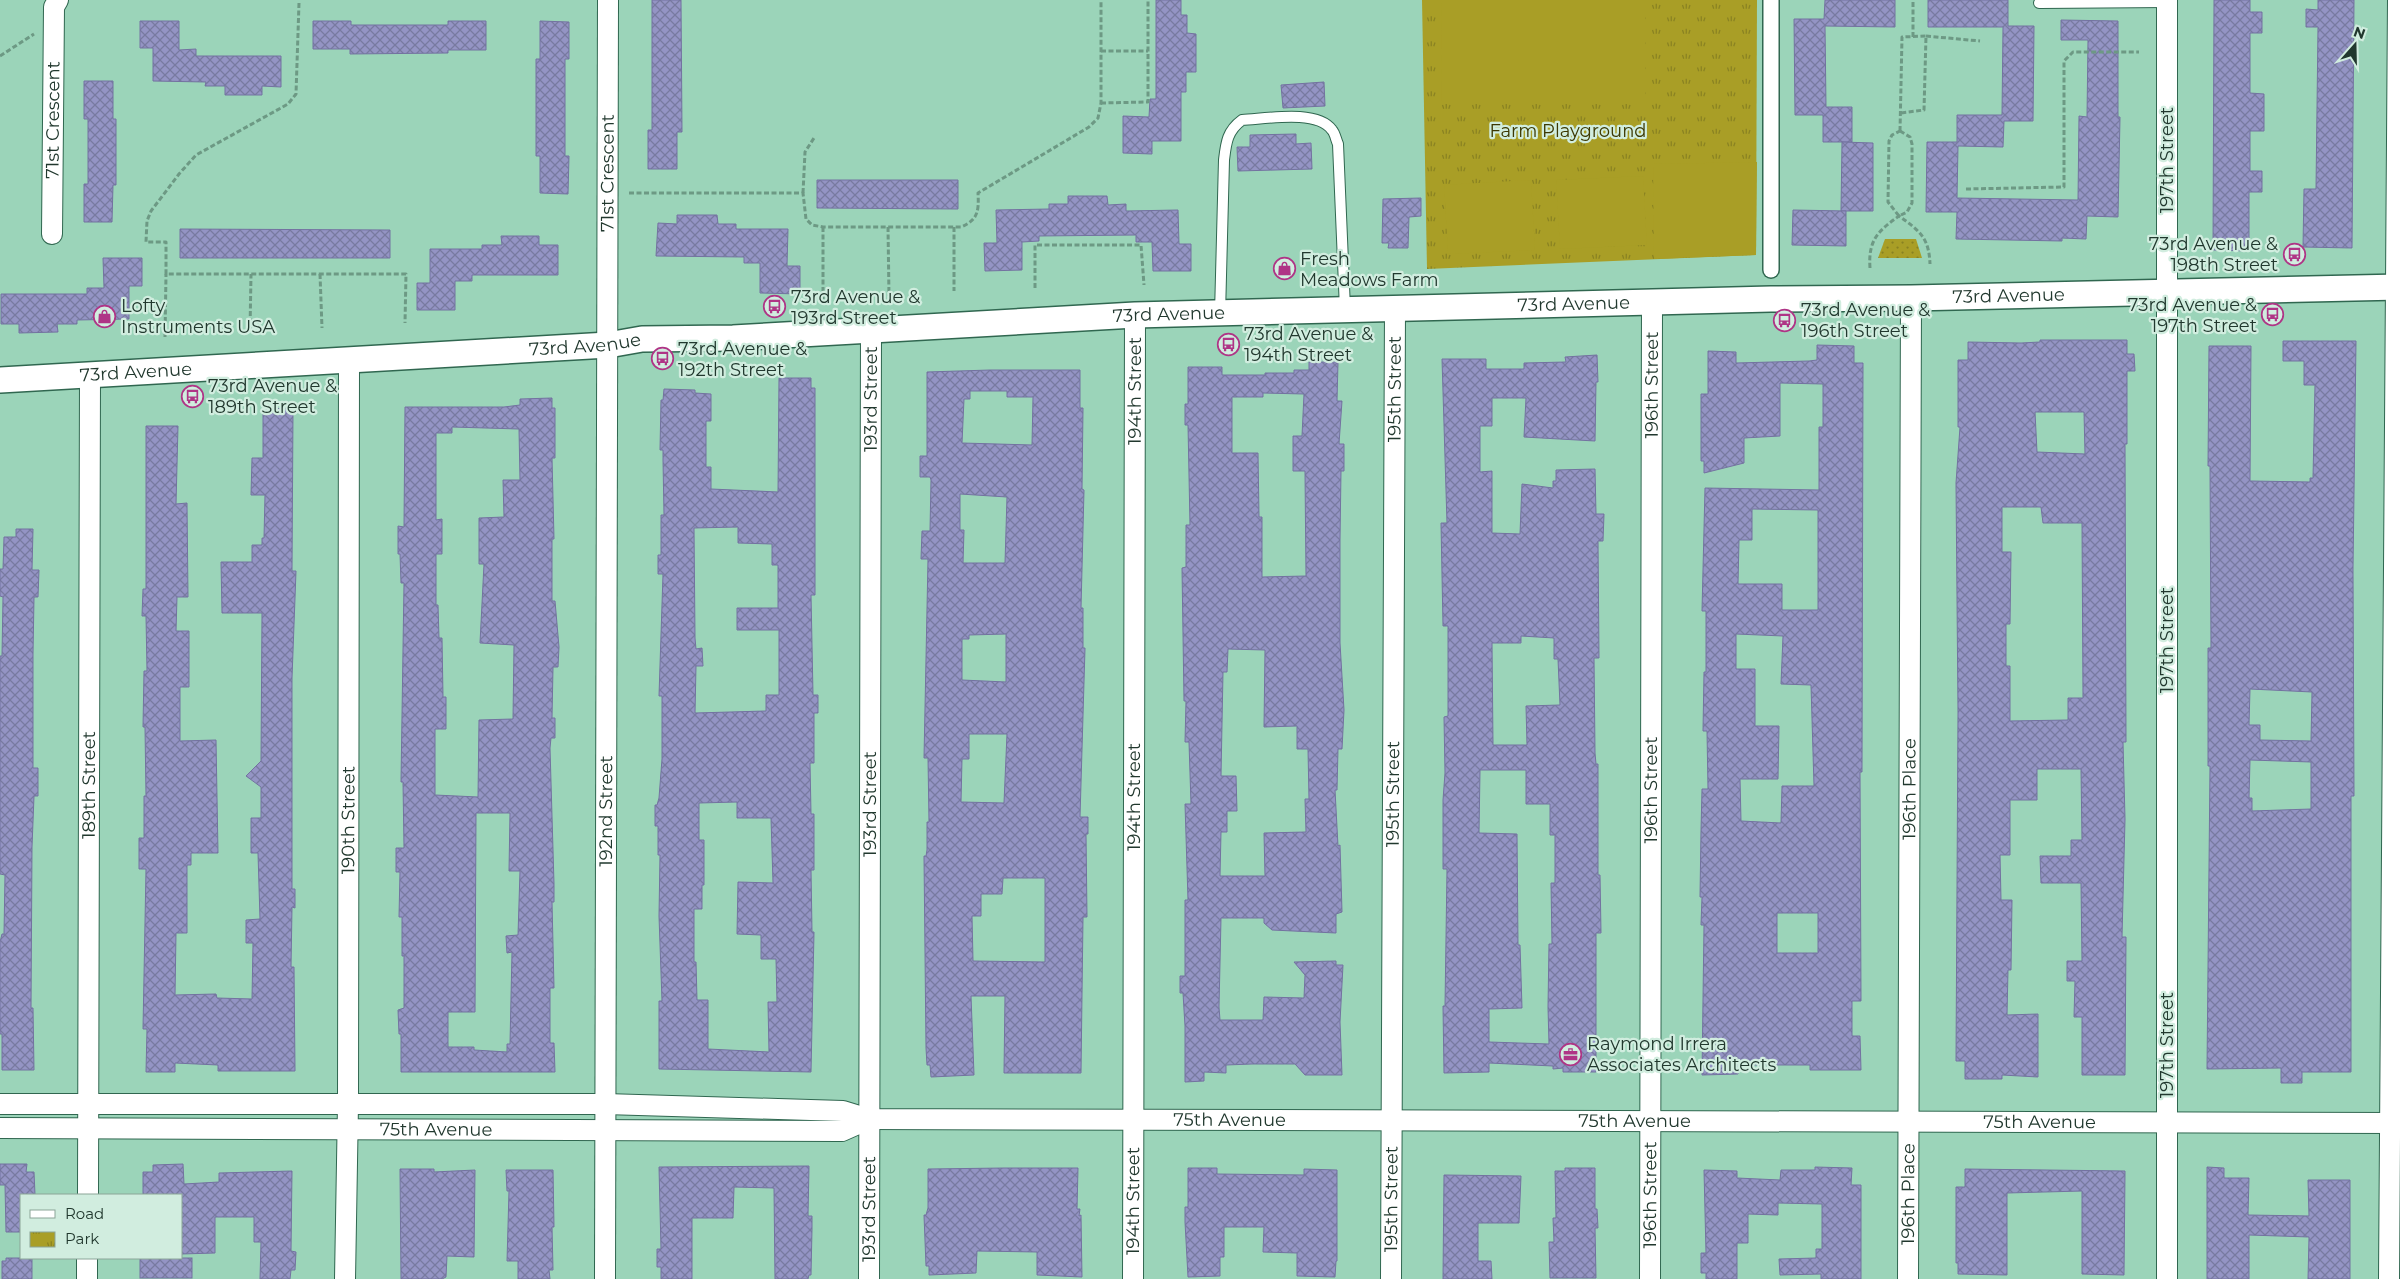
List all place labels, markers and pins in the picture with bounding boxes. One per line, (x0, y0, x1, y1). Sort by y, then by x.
place label: 73rd Avenue & 198th Street (2149, 233, 2278, 276)
bus stop icon: 73rd Avenue & 198th Street (2282, 242, 2306, 266)
place label: Fresh Meadows Farm (1300, 248, 1439, 291)
shop icon: Fresh Meadows Farm (1272, 257, 1296, 281)
place label: 73rd Avenue & 193rd Street (791, 286, 920, 329)
place label: 73rd Avenue & 197th Street (2128, 294, 2257, 337)
place label: Lofty Instruments USA (121, 295, 275, 338)
bus stop icon: 73rd Avenue & 193rd Street (763, 295, 787, 319)
place label: 73rd Avenue & 196th Street (1801, 299, 1930, 342)
bus stop icon: 73rd Avenue & 197th Street (2261, 303, 2285, 327)
shop icon: Lofty Instruments USA (93, 304, 117, 328)
bus stop icon: 73rd Avenue & 196th Street (1773, 308, 1797, 332)
place label: 73rd Avenue & 194th Street (1244, 323, 1373, 366)
bus stop icon: 73rd Avenue & 194th Street (1216, 332, 1240, 356)
place label: 73rd Avenue & 192th Street (678, 338, 807, 381)
bus stop icon: 73rd Avenue & 192th Street (650, 347, 674, 371)
place label: 73rd Avenue & 189th Street (208, 375, 337, 418)
bus stop icon: 73rd Avenue & 189th Street (180, 384, 204, 408)
place label: Raymond Irrera Associates Architects (1587, 1033, 1777, 1076)
office icon: Raymond Irrera Associates Architects (1559, 1042, 1583, 1066)

